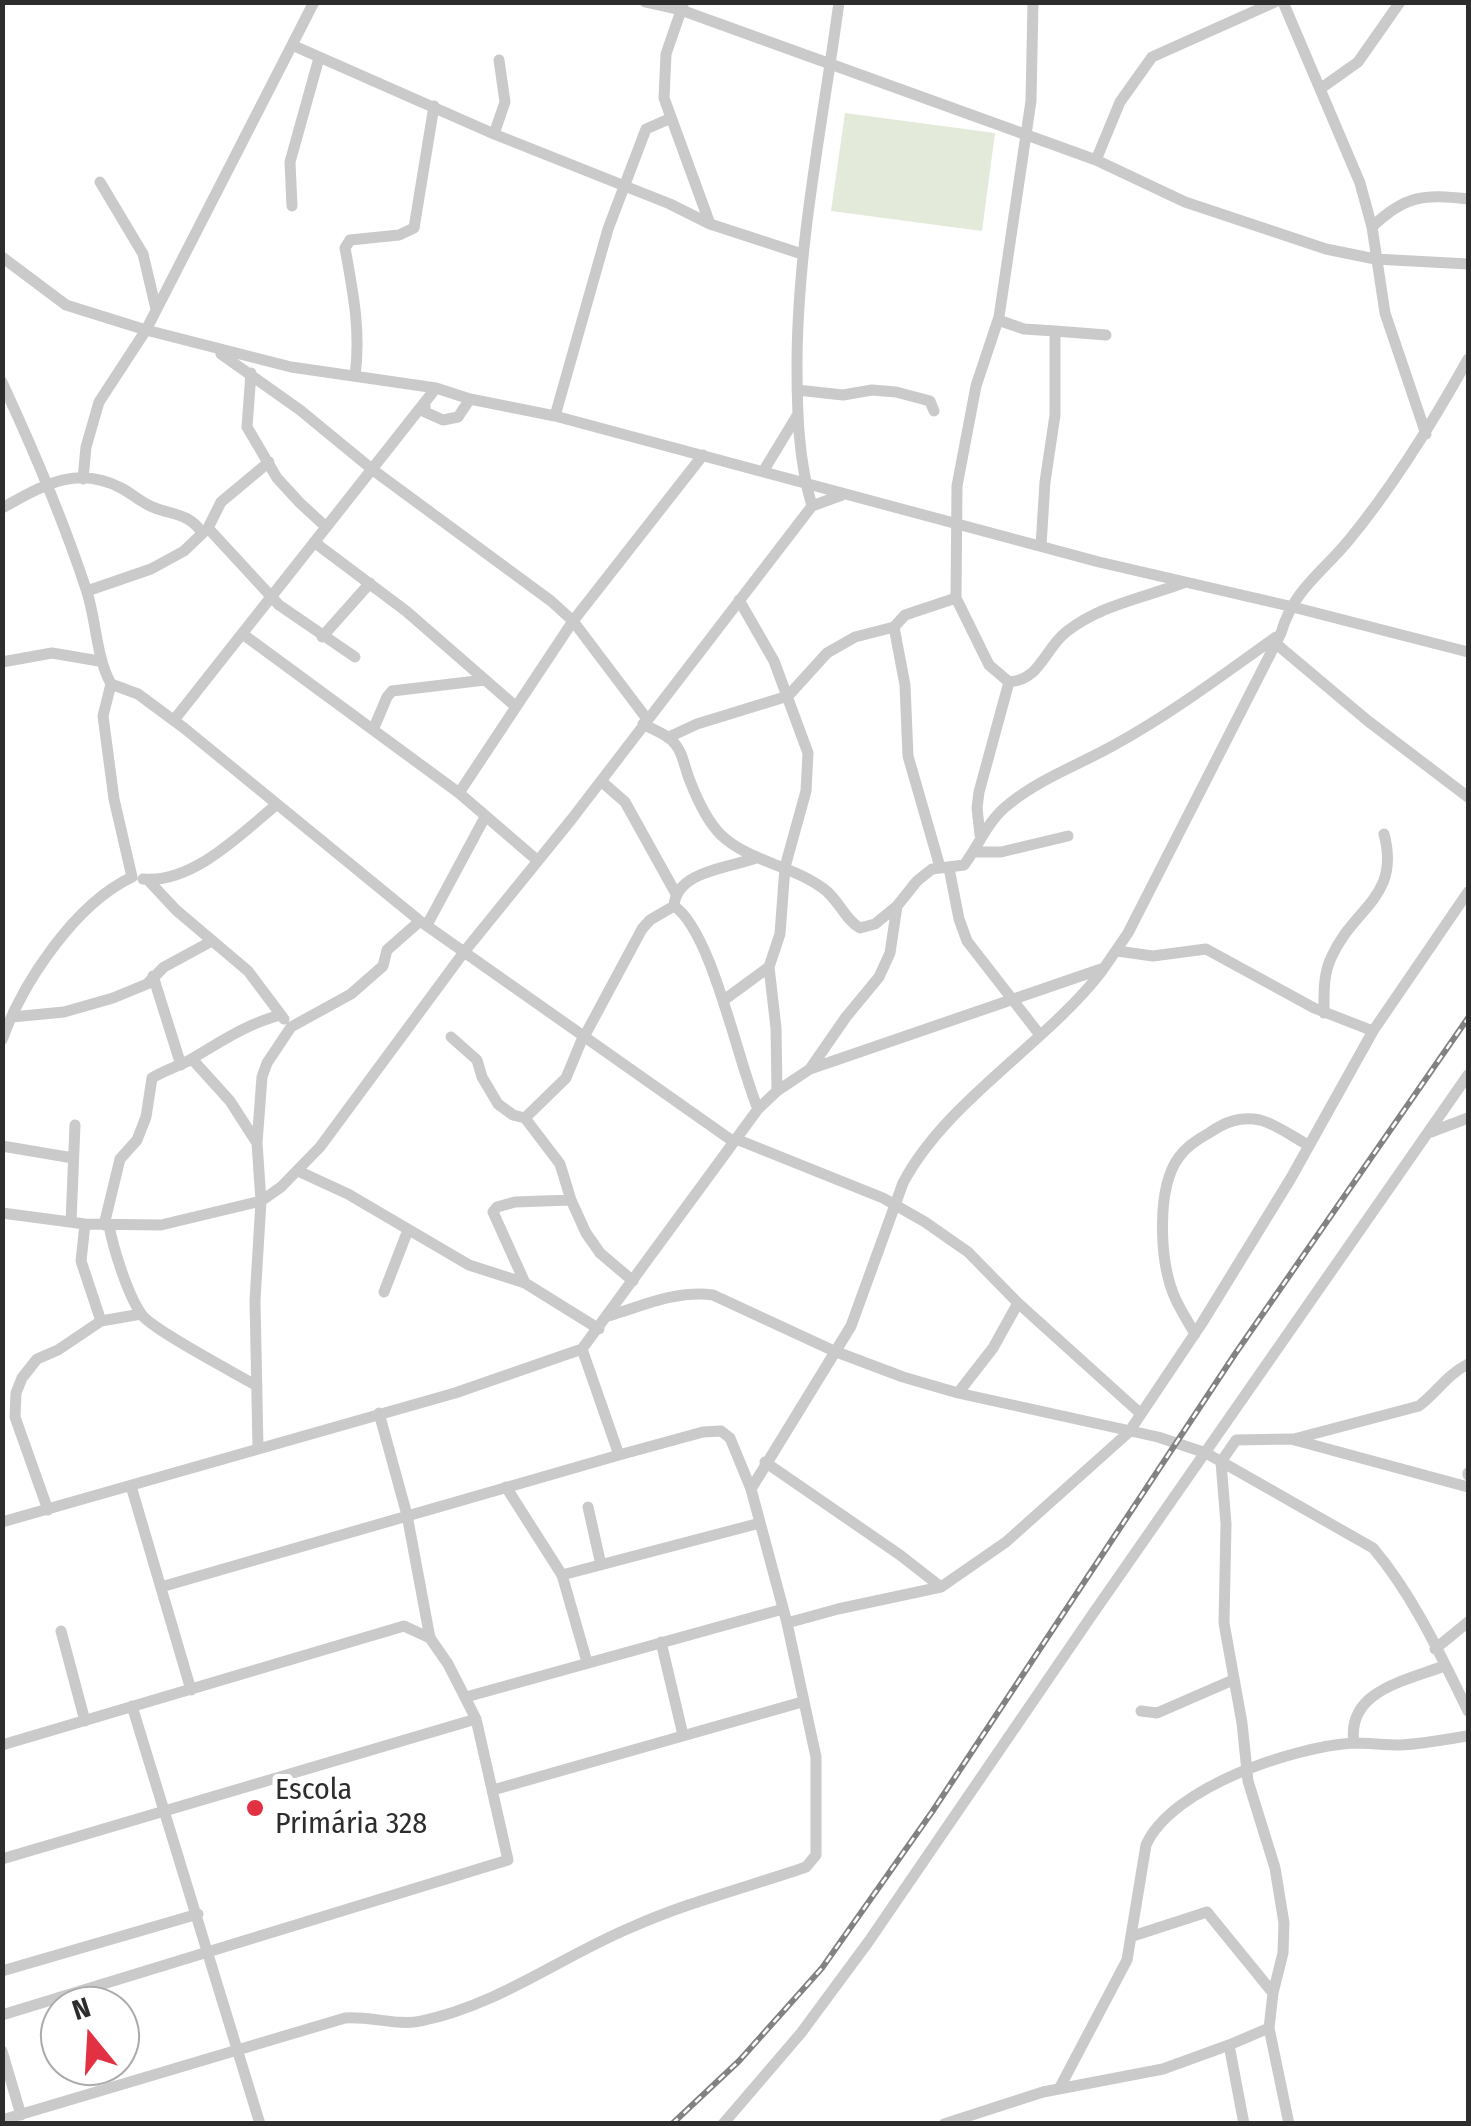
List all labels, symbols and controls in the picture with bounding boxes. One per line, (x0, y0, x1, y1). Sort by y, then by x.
place label: Escola Primária 328 (275, 1773, 427, 1844)
marker: Escola Primária 328 (244, 1797, 266, 1819)
north arrow (40, 1986, 140, 2086)
text: N (68, 1991, 94, 2027)

